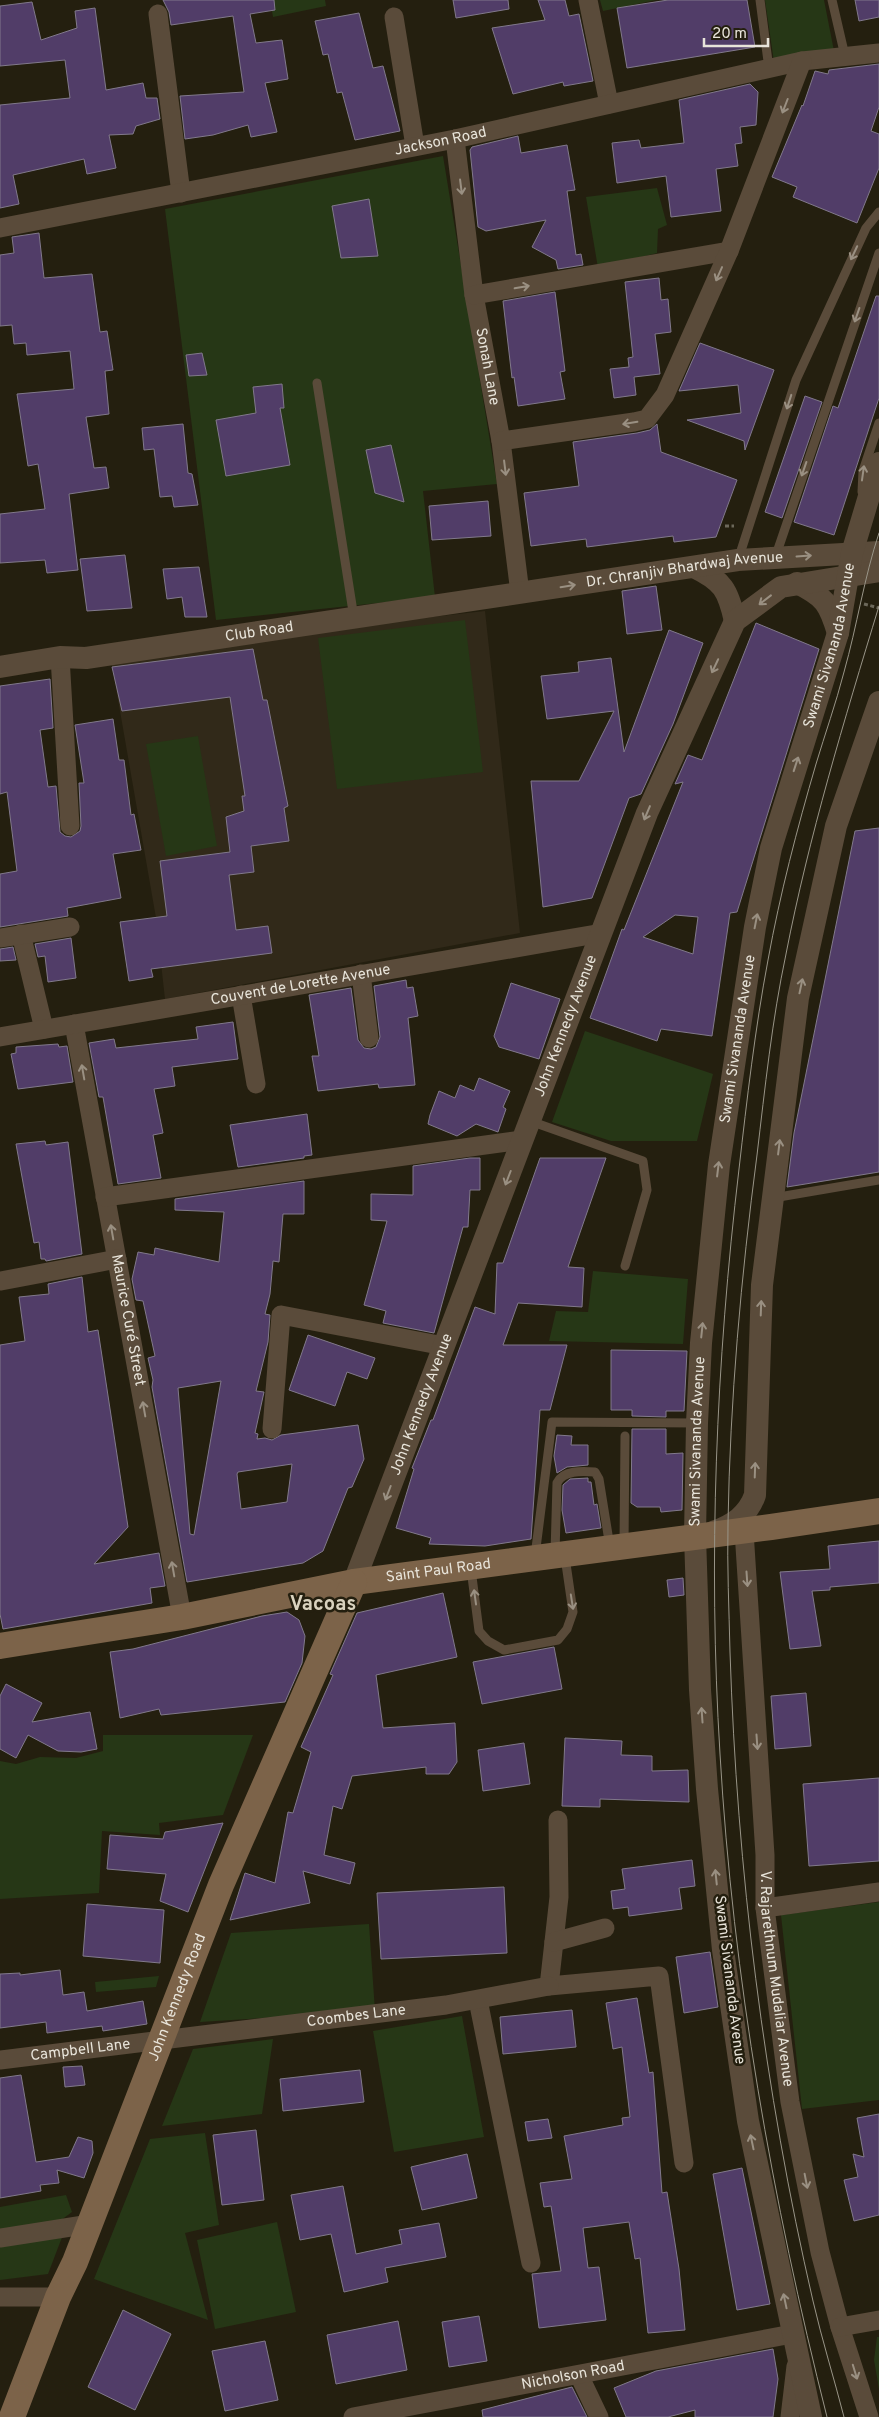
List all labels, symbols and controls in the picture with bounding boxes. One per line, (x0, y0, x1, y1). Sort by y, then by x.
scale bar (704, 15, 768, 47)
text: 20 m (712, 25, 747, 44)
one-way arrow (780, 98, 789, 114)
street label: Jackson Road (393, 123, 488, 160)
one-way arrow (456, 179, 466, 195)
one-way arrow (849, 245, 859, 260)
one-way arrow (713, 266, 723, 281)
one-way arrow (514, 281, 530, 291)
one-way arrow (852, 307, 861, 322)
street label: Sonah Lane (471, 326, 504, 407)
one-way arrow (783, 394, 793, 410)
one-way arrow (622, 418, 638, 428)
one-way arrow (500, 460, 510, 476)
one-way arrow (799, 460, 808, 476)
one-way arrow (859, 466, 869, 482)
street label: Dr. Chranjiv Bhardwaj Avenue (585, 548, 784, 592)
one-way arrow (796, 551, 812, 561)
street label: Swami Sivananda Avenue (799, 561, 860, 731)
one-way arrow (560, 581, 576, 591)
one-way arrow (759, 594, 772, 605)
street label: Club Road (224, 617, 295, 646)
one-way arrow (710, 658, 719, 673)
one-way arrow (792, 757, 802, 773)
one-way arrow (642, 805, 652, 820)
one-way arrow (752, 914, 761, 930)
street label: John Kennedy Avenue (530, 952, 601, 1100)
street label: Swami Sivananda Avenue (716, 953, 760, 1125)
street label: Couvent de Lorette Avenue (209, 960, 392, 1010)
one-way arrow (797, 978, 806, 994)
one-way arrow (77, 1064, 87, 1080)
one-way arrow (775, 1139, 785, 1155)
one-way arrow (713, 1161, 723, 1177)
one-way arrow (503, 1169, 512, 1185)
one-way arrow (106, 1224, 116, 1240)
street label: Maurice Curé Street (107, 1253, 149, 1388)
one-way arrow (756, 1300, 766, 1316)
one-way arrow (697, 1323, 707, 1339)
street label: John Kennedy Avenue (386, 1331, 457, 1478)
street label: Swami Sivananda Avenue (686, 1356, 710, 1527)
one-way arrow (139, 1401, 149, 1417)
one-way arrow (751, 1463, 760, 1479)
one-way arrow (383, 1485, 392, 1500)
street label: Saint Paul Road (385, 1555, 492, 1587)
one-way arrow (168, 1561, 178, 1577)
one-way arrow (743, 1571, 752, 1587)
one-way arrow (469, 1590, 479, 1606)
district label: Vacoas (290, 1592, 356, 1618)
one-way arrow (567, 1594, 577, 1610)
one-way arrow (697, 1707, 707, 1723)
one-way arrow (753, 1733, 762, 1749)
one-way arrow (711, 1869, 721, 1885)
street label: V. Rajarethnum Mudaliar Avenue (756, 1871, 797, 2088)
street label: Swami Sivananda Avenue (709, 1894, 749, 2066)
street label: John Kennedy Road (144, 1931, 211, 2064)
street label: Coombes Lane (306, 2001, 407, 2032)
street label: Campbell Lane (29, 2035, 131, 2066)
one-way arrow (747, 2134, 757, 2150)
one-way arrow (802, 2172, 811, 2188)
one-way arrow (780, 2294, 790, 2310)
street label: Nicholson Road (520, 2356, 626, 2394)
one-way arrow (850, 2364, 860, 2380)

